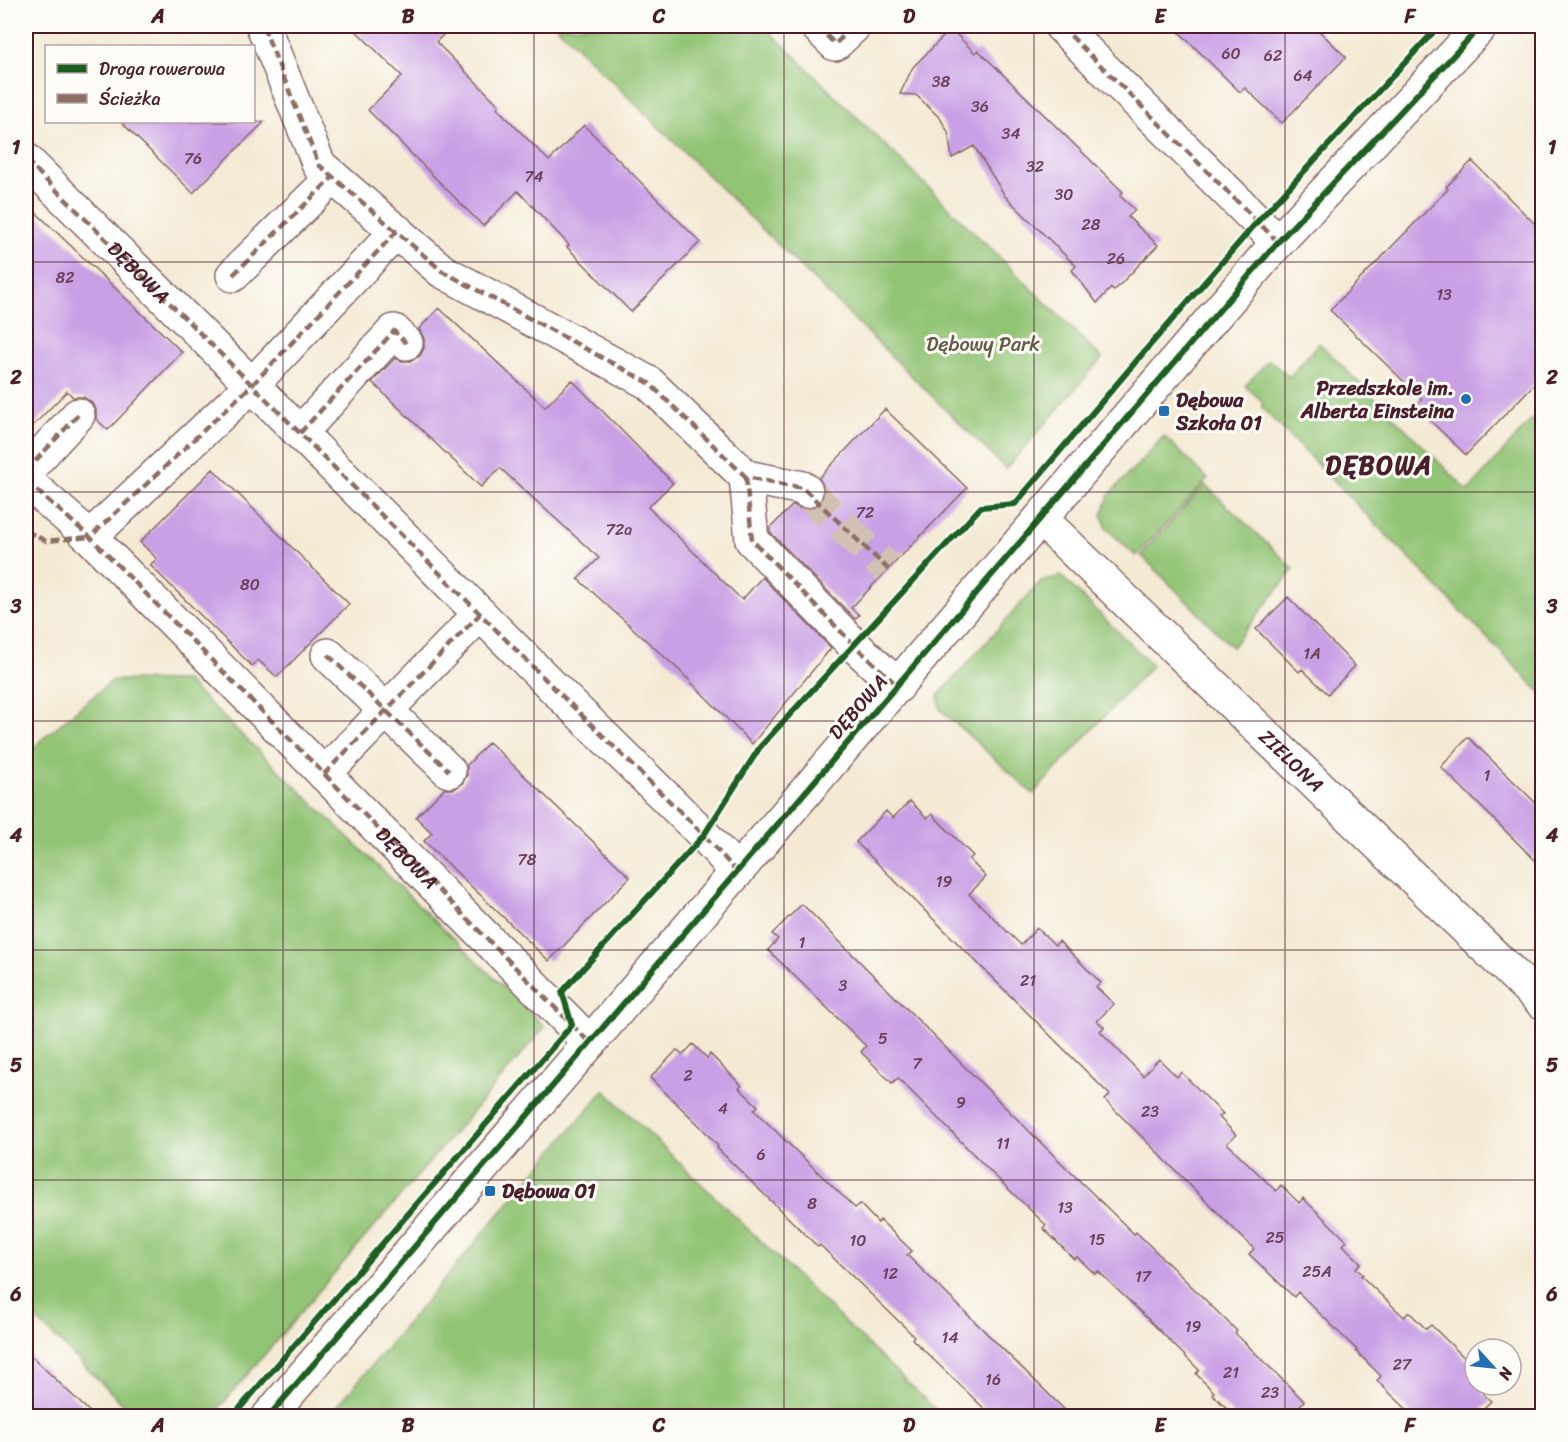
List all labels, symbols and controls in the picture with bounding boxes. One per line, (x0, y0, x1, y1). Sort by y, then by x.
text: A (150, 0, 165, 34)
text: B (402, 0, 415, 34)
text: C (652, 0, 666, 34)
text: D (903, 0, 916, 34)
text: E (1154, 0, 1167, 34)
text: F (1404, 0, 1417, 34)
house number: 60 (1221, 39, 1241, 68)
house number: 62 (1264, 41, 1282, 70)
legend (45, 45, 255, 123)
text: Droga rowerowa (99, 53, 225, 85)
house number: 64 (1293, 61, 1313, 90)
house number: 38 (932, 67, 951, 96)
text: Ścieżka (99, 83, 161, 115)
house number: 36 (971, 92, 989, 121)
house number: 34 (1002, 119, 1020, 148)
text: 1 (12, 130, 21, 165)
text: 1 (1548, 130, 1557, 165)
house number: 76 (184, 144, 202, 173)
house number: 32 (1026, 152, 1044, 181)
house number: 74 (524, 162, 544, 191)
house number: 30 (1055, 180, 1073, 209)
house number: 28 (1082, 210, 1101, 239)
street label: DĘBOWA (99, 232, 179, 312)
house number: 26 (1107, 244, 1125, 273)
house number: 82 (56, 263, 74, 292)
house number: 13 (1436, 280, 1452, 309)
park label: Dębowy Park (926, 327, 1040, 362)
text: 2 (9, 360, 22, 395)
text: 2 (1545, 360, 1558, 395)
place label: Przedszkole im. Alberta Einsteina (1300, 371, 1455, 429)
place label: Dębowa Szkoła 01 (1175, 383, 1262, 441)
marker: Przedszkole im. Alberta Einsteina (1459, 392, 1473, 406)
marker: Dębowa Szkoła 01 (1157, 404, 1171, 418)
district label: DĘBOWA (1325, 442, 1433, 488)
house number: 72 (856, 498, 874, 527)
house number: 72a (606, 515, 632, 544)
house number: 80 (240, 570, 260, 599)
text: 3 (10, 589, 22, 624)
text: 3 (1546, 589, 1558, 624)
house number: 1A (1303, 639, 1321, 668)
street label: DĘBOWA (819, 666, 897, 748)
street label: ZIELONA (1250, 720, 1333, 801)
house number: 1 (1484, 761, 1491, 790)
text: 4 (9, 818, 23, 853)
street label: DĘBOWA (367, 818, 447, 898)
text: 4 (1545, 818, 1559, 853)
house number: 78 (518, 845, 537, 874)
house number: 19 (936, 867, 953, 896)
house number: 1 (799, 928, 806, 957)
house number: 21 (1020, 966, 1036, 995)
house number: 3 (839, 971, 848, 1000)
house number: 5 (878, 1024, 888, 1053)
text: 5 (10, 1048, 22, 1083)
text: 5 (1546, 1048, 1558, 1083)
house number: 7 (912, 1049, 922, 1078)
house number: 2 (683, 1061, 693, 1090)
house number: 9 (956, 1088, 966, 1117)
house number: 4 (718, 1094, 728, 1123)
house number: 23 (1141, 1097, 1159, 1126)
house number: 11 (996, 1129, 1010, 1158)
house number: 6 (756, 1140, 766, 1169)
place label: Dębowa 01 (502, 1174, 596, 1209)
marker: Dębowa 01 (483, 1184, 497, 1198)
house number: 8 (807, 1189, 817, 1218)
house number: 13 (1057, 1193, 1073, 1222)
house number: 25 (1265, 1223, 1285, 1252)
house number: 15 (1089, 1225, 1106, 1254)
house number: 10 (850, 1226, 866, 1255)
house number: 25A (1302, 1257, 1332, 1286)
house number: 12 (882, 1259, 898, 1288)
house number: 17 (1135, 1262, 1152, 1291)
text: 6 (9, 1277, 22, 1312)
text: 6 (1545, 1277, 1558, 1312)
house number: 19 (1185, 1312, 1202, 1341)
house number: 14 (942, 1323, 958, 1352)
north arrow (1463, 1337, 1523, 1397)
house number: 27 (1393, 1350, 1412, 1379)
house number: 21 (1223, 1358, 1239, 1387)
text: N (1490, 1361, 1522, 1386)
house number: 16 (985, 1365, 1001, 1394)
house number: 23 (1261, 1378, 1279, 1407)
text: A (150, 1408, 165, 1442)
text: B (402, 1408, 415, 1442)
text: C (652, 1408, 666, 1442)
text: D (903, 1408, 916, 1442)
text: E (1154, 1408, 1167, 1442)
text: F (1404, 1408, 1417, 1442)

